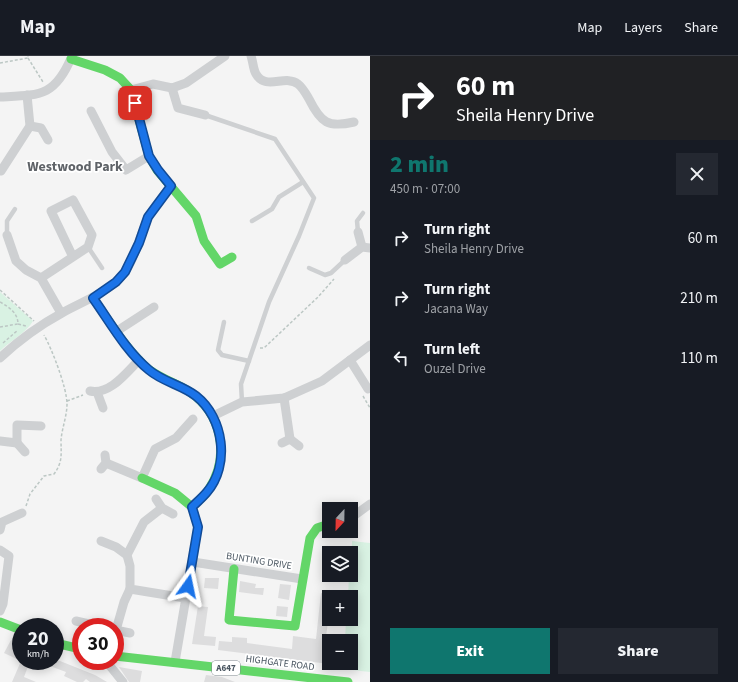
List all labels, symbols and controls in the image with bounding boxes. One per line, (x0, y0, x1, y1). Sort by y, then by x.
text: Map (20, 14, 55, 41)
text: Map (577, 18, 602, 38)
text: Layers (624, 18, 662, 38)
text: Share (684, 18, 718, 38)
text: 60 m (456, 66, 515, 106)
icon: right (390, 72, 442, 124)
pin (118, 86, 152, 120)
icon: arrive (124, 92, 146, 114)
text: Sheila Henry Drive (456, 103, 594, 128)
text: 2 min (390, 147, 449, 182)
button: close (676, 153, 718, 195)
district label: Westwood Park (27, 157, 123, 177)
text: 450 m · 07:00 (390, 180, 460, 198)
text: Turn right (424, 219, 490, 240)
icon: right (390, 227, 412, 249)
text: 60 m (688, 228, 718, 249)
text: Sheila Henry Drive (424, 240, 524, 258)
text: Turn right (424, 279, 490, 300)
icon: right (390, 287, 412, 309)
text: 210 m (680, 288, 718, 309)
text: Jacana Way (424, 300, 488, 318)
text: Turn left (424, 339, 480, 360)
icon: left (390, 347, 412, 369)
text: 110 m (680, 348, 718, 369)
text: Ouzel Drive (424, 360, 486, 378)
north arrow (322, 502, 358, 538)
map controls (322, 502, 358, 670)
button: layers (322, 546, 358, 582)
street label: BUNTING DRIVE (225, 549, 293, 573)
position arrow (167, 565, 209, 607)
button: + (322, 590, 358, 626)
speed limit sign: 30 (72, 618, 124, 670)
text: 20 (27, 625, 49, 653)
button: Exit (390, 628, 550, 674)
button: Share (558, 628, 718, 674)
button: − (322, 634, 358, 670)
text: km/h (27, 647, 49, 661)
street label: HIGHGATE ROAD (245, 652, 315, 674)
road number: A647 (212, 661, 240, 675)

